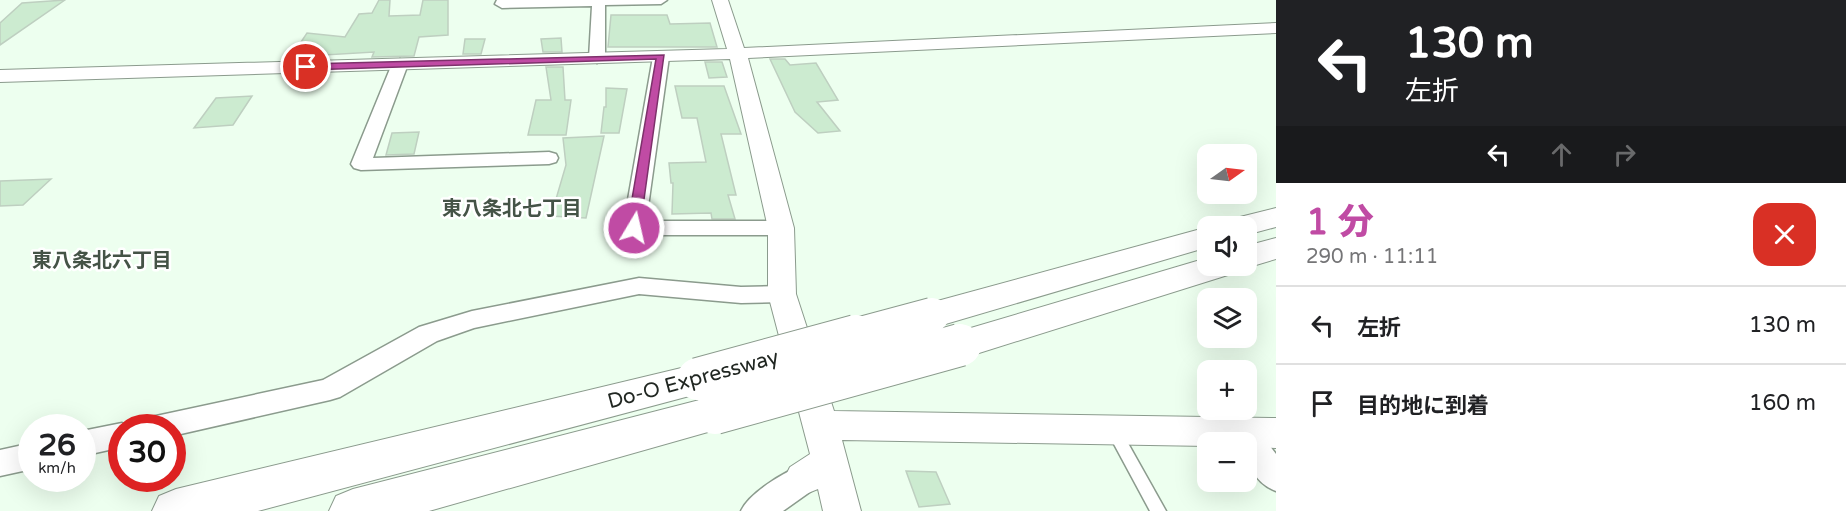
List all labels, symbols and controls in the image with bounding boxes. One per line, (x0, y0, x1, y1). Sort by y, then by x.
text: 130 m (1405, 18, 1534, 69)
icon: left (1306, 24, 1384, 102)
pin (280, 41, 331, 92)
icon: arrive (289, 50, 322, 83)
text: 左折 (1405, 75, 1459, 108)
icon: left (1482, 138, 1515, 171)
icon: ahead (1545, 138, 1578, 171)
icon: right (1608, 138, 1641, 171)
north arrow (1197, 144, 1257, 204)
map controls (1197, 144, 1257, 492)
position arrow (602, 196, 666, 260)
district label: 東八条北七丁目 (442, 197, 582, 221)
text: 1 分 (1306, 201, 1374, 244)
button: close (1753, 203, 1816, 266)
button: sound (1197, 216, 1257, 276)
text: 290 m · 11:11 (1306, 245, 1438, 269)
district label: 東八条北六丁目 (32, 249, 172, 273)
button: layers (1197, 288, 1257, 348)
icon: left (1306, 309, 1339, 342)
text: 130 m (1749, 312, 1816, 338)
text: 左折 (1357, 315, 1401, 341)
street label: Do-O Expressway (605, 345, 782, 414)
button: + (1197, 360, 1257, 420)
icon: arrive (1306, 387, 1339, 420)
text: 160 m (1749, 390, 1816, 416)
text: 目的地に到着 (1357, 393, 1489, 419)
speed limit sign: 30 (108, 414, 186, 492)
text: 26 (38, 427, 76, 464)
button: − (1197, 432, 1257, 492)
text: km/h (38, 459, 76, 477)

